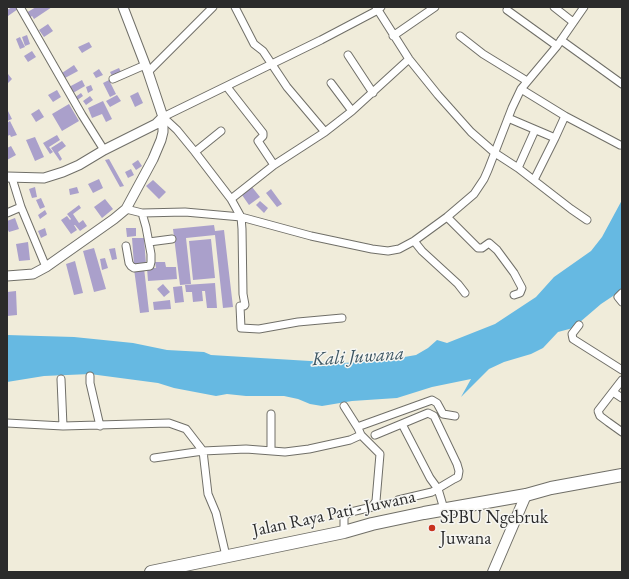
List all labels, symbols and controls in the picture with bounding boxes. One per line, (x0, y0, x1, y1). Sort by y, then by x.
water label: Kali Juwana (311, 342, 405, 372)
street label: Jalan Raya Pati - Juwana (251, 486, 417, 542)
place label: SPBU Ngebruk Juwana (440, 507, 548, 550)
marker: SPBU Ngebruk Juwana (427, 523, 437, 533)

